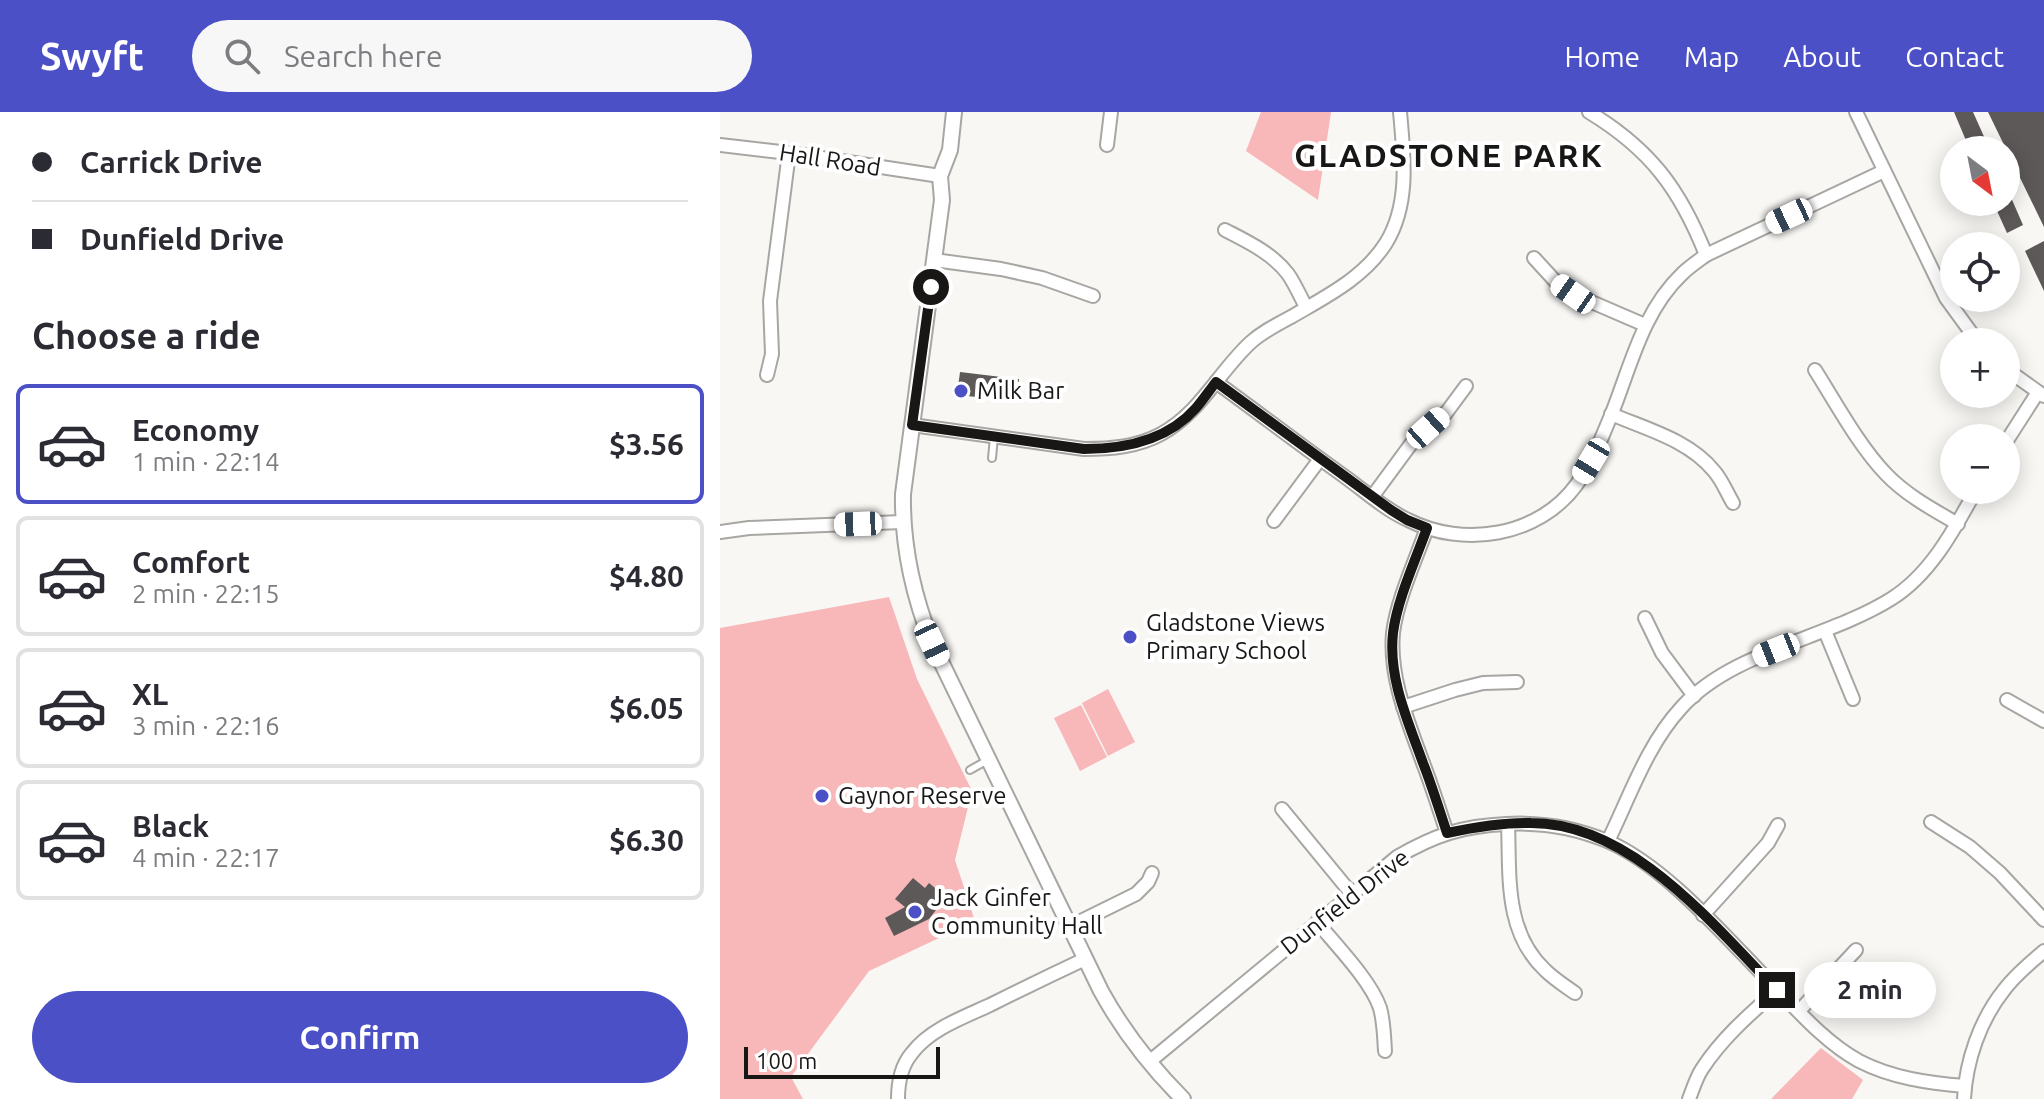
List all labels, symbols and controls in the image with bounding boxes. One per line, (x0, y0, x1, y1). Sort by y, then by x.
search box (192, 20, 752, 92)
icon: search (220, 34, 264, 78)
text: Swyft (40, 35, 144, 77)
text: Search here (284, 39, 442, 73)
text: Home (1565, 41, 1640, 72)
text: Map (1684, 41, 1739, 72)
text: About (1783, 41, 1861, 72)
text: Contact (1905, 41, 2004, 72)
north arrow (1940, 136, 2020, 216)
map controls (1940, 136, 2020, 504)
district label: GLADSTONE PARK (1294, 137, 1604, 173)
street label: Hall Road (777, 138, 883, 181)
text: Carrick Drive (80, 145, 263, 179)
car (1762, 195, 1816, 237)
text: Dunfield Drive (80, 222, 284, 256)
button: locate (1940, 232, 2020, 312)
route start (913, 269, 949, 305)
car (1546, 270, 1600, 318)
text: Choose a ride (32, 315, 261, 356)
button: + (1940, 328, 2020, 408)
place label: Milk Bar (977, 377, 1064, 404)
marker: Milk Bar (952, 382, 970, 400)
car (1402, 403, 1454, 453)
icon: car (36, 408, 108, 480)
text: Economy (132, 413, 259, 447)
button: − (1940, 424, 2020, 504)
text: $3.56 (609, 427, 684, 461)
car (1568, 434, 1614, 488)
text: 1 min · 22:14 (132, 447, 280, 476)
car (834, 511, 882, 537)
icon: car (36, 540, 108, 612)
text: Comfort (132, 545, 250, 579)
text: $4.80 (609, 559, 684, 593)
text: 2 min · 22:15 (132, 579, 280, 608)
place label: Gladstone Views Primary School (1146, 609, 1325, 664)
car (911, 616, 953, 670)
marker: Gladstone Views Primary School (1121, 628, 1139, 646)
car (1749, 630, 1803, 670)
icon: car (36, 672, 108, 744)
text: XL (132, 677, 168, 711)
text: $6.05 (609, 691, 684, 725)
text: 3 min · 22:16 (132, 711, 280, 740)
place label: Gaynor Reserve (838, 782, 1006, 809)
marker: Gaynor Reserve (813, 787, 831, 805)
icon: car (36, 804, 108, 876)
text: Black (132, 809, 209, 843)
text: $6.30 (609, 823, 684, 857)
text: 4 min · 22:17 (132, 843, 280, 872)
street label: Dunfield Drive (1275, 843, 1414, 960)
place label: Jack Ginfer Community Hall (931, 884, 1103, 939)
marker: Jack Ginfer Community Hall (906, 903, 924, 921)
callout: 2 min (1805, 962, 1937, 1018)
route end (1759, 972, 1795, 1008)
text: 2 min (1837, 975, 1903, 1004)
button: Confirm (32, 991, 688, 1083)
scale bar (744, 1043, 940, 1079)
text: 100 m (756, 1048, 817, 1073)

